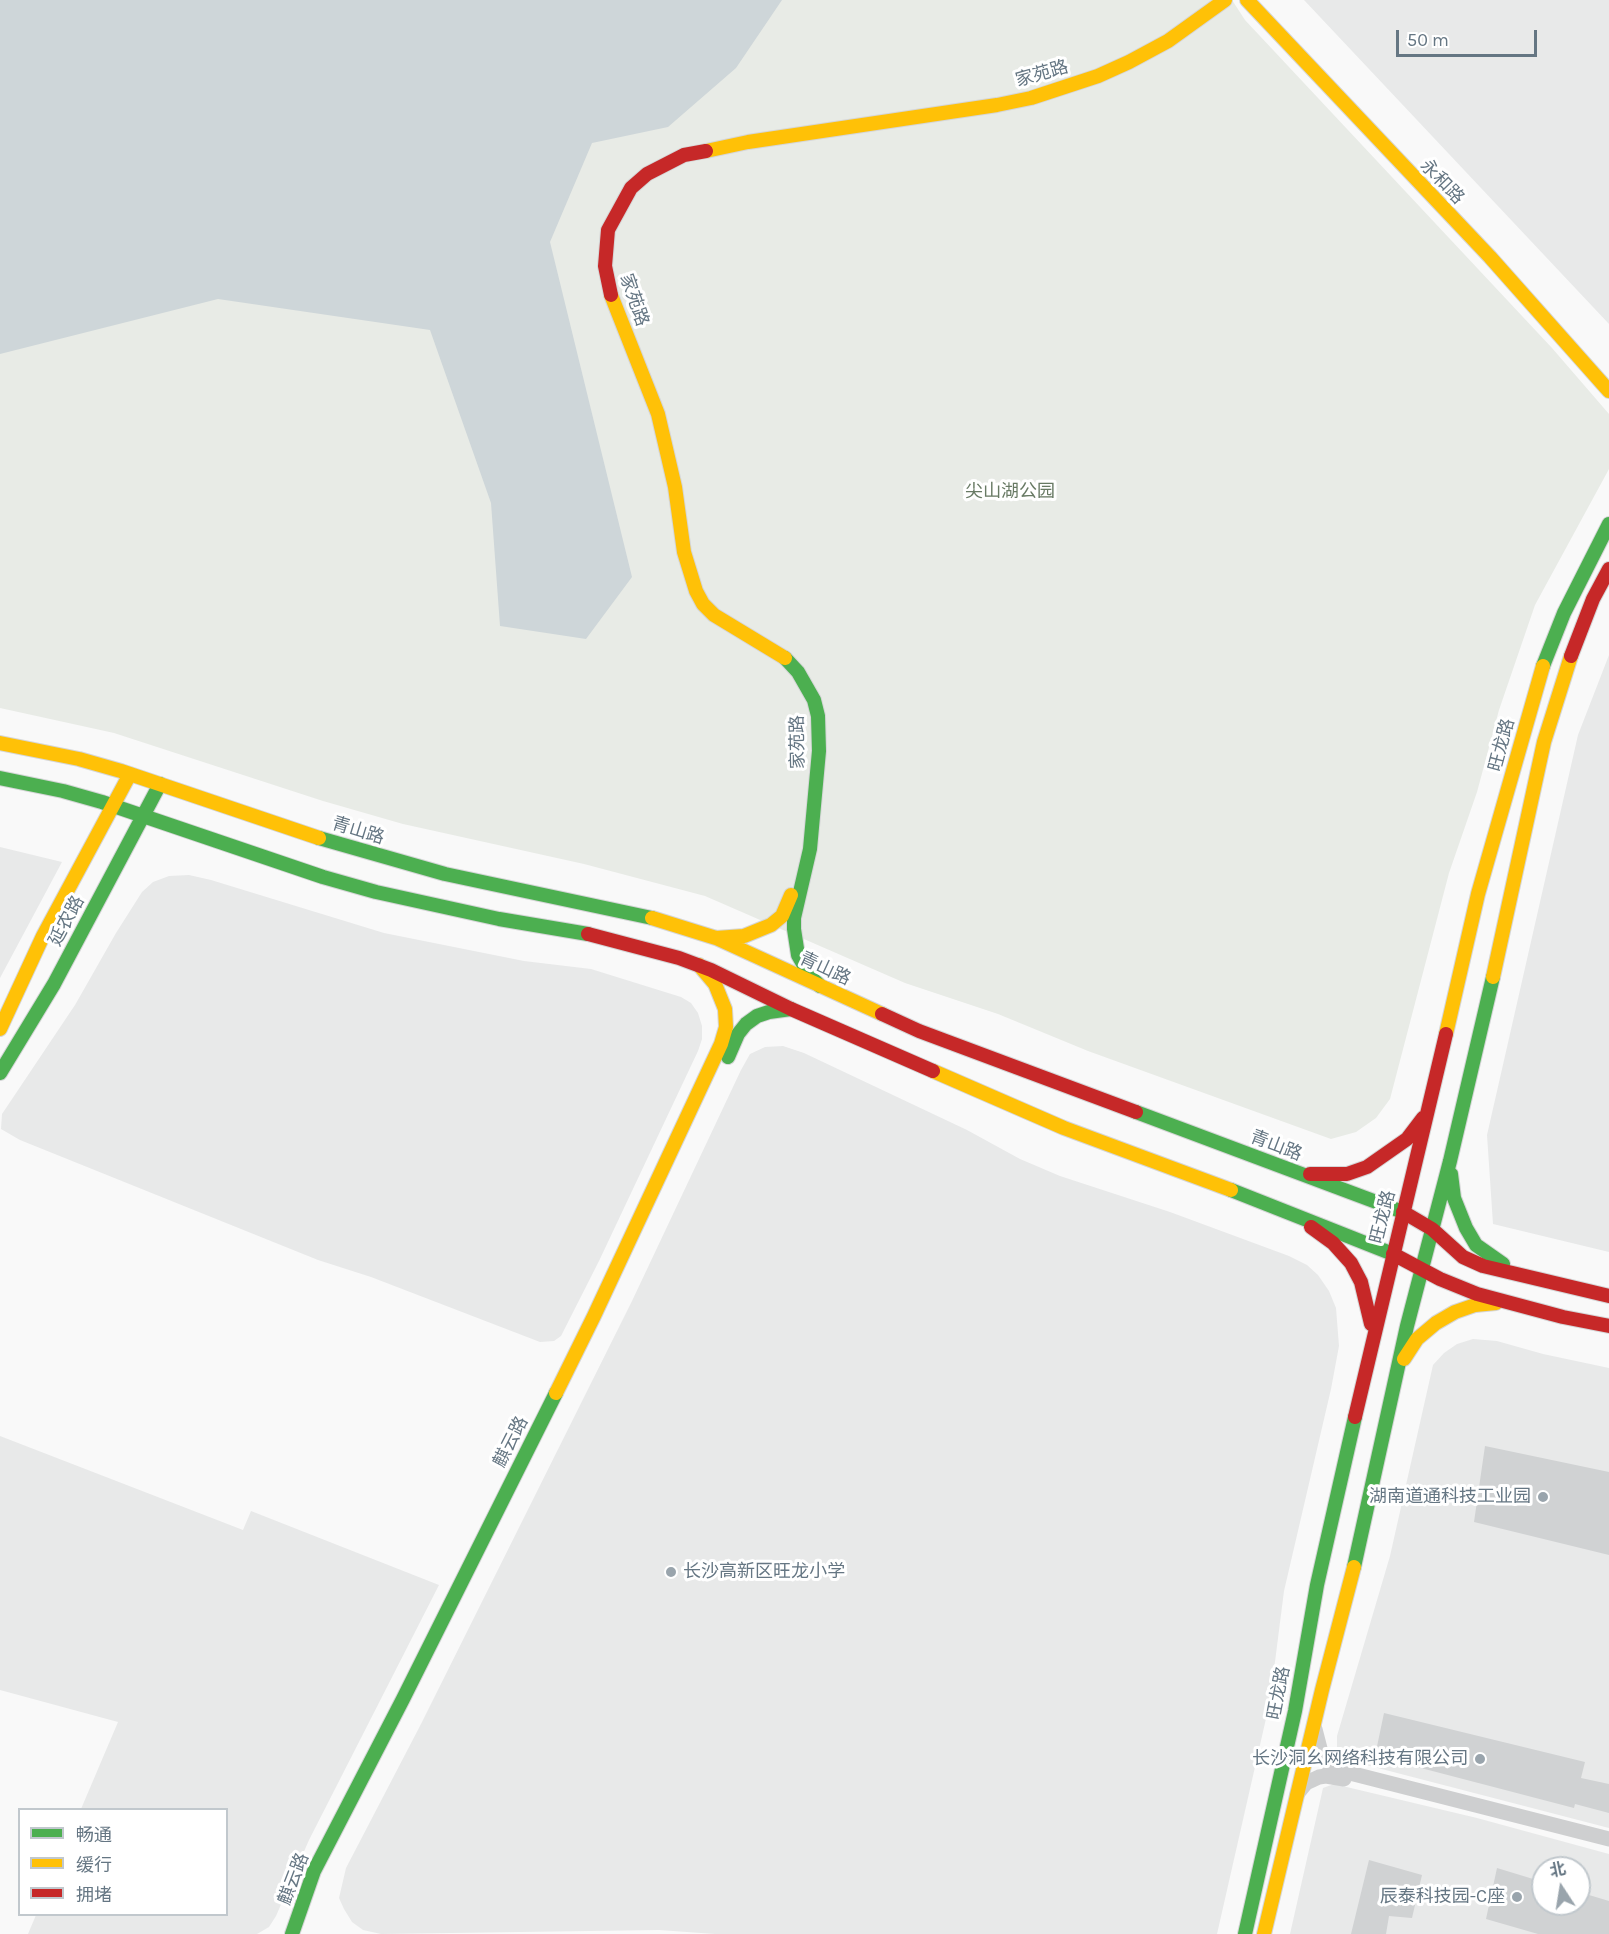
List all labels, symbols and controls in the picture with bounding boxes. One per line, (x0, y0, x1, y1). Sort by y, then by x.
scale bar (1399, 18, 1540, 56)
text: 50 m (1407, 29, 1449, 51)
street label: 家苑路 (1013, 56, 1071, 92)
street label: 永和路 (1415, 155, 1469, 209)
street label: 家苑路 (615, 271, 653, 329)
park label: 尖山湖公园 (965, 481, 1055, 503)
street label: 家苑路 (787, 715, 809, 769)
street label: 旺龙路 (1485, 716, 1519, 774)
street label: 青山路 (329, 813, 387, 849)
street label: 延农路 (45, 892, 89, 950)
street label: 青山路 (796, 948, 854, 990)
street label: 青山路 (1247, 1126, 1305, 1166)
street label: 旺龙路 (1366, 1188, 1400, 1246)
street label: 麒云路 (489, 1413, 533, 1471)
place label: 湖南道通科技工业园 (1369, 1486, 1531, 1508)
marker: 湖南道通科技工业园 (1536, 1490, 1550, 1504)
place label: 长沙高新区旺龙小学 (683, 1561, 845, 1583)
marker: 长沙高新区旺龙小学 (664, 1565, 678, 1579)
street label: 旺龙路 (1263, 1664, 1295, 1722)
place label: 长沙洞幺网络科技有限公司 (1252, 1748, 1468, 1770)
marker: 长沙洞幺网络科技有限公司 (1473, 1752, 1487, 1766)
legend (18, 1808, 228, 1916)
text: 畅通 (76, 1824, 112, 1846)
street label: 麒云路 (274, 1850, 314, 1908)
text: 缓行 (76, 1854, 112, 1876)
north arrow (1531, 1856, 1591, 1916)
text: 北 (1548, 1859, 1567, 1881)
text: 拥堵 (76, 1884, 112, 1906)
place label: 辰泰科技园-C座 (1380, 1886, 1505, 1908)
marker: 辰泰科技园-C座 (1510, 1890, 1524, 1904)

